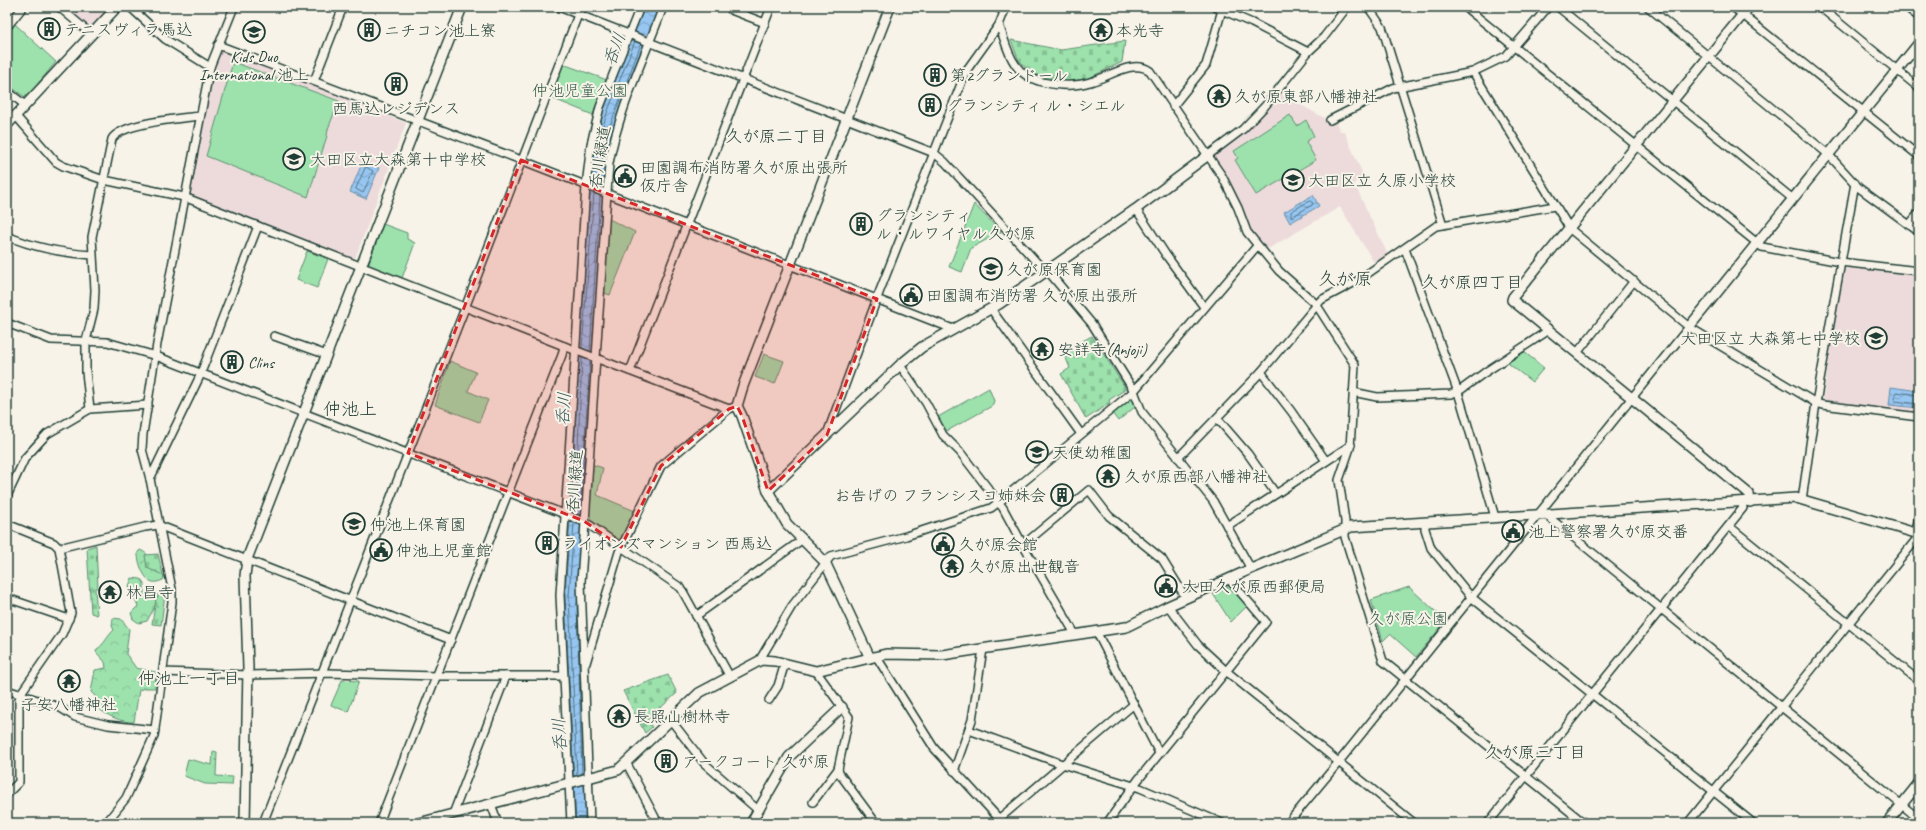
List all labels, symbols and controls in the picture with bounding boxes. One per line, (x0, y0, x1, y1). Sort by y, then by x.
building icon: テニスヴィラ馬込 (36, 16, 62, 42)
building icon: ニチコン池上寮 (356, 17, 382, 43)
temple icon: 本光寺 (1088, 17, 1114, 43)
school or university icon: Kids Duo International 池上 (241, 19, 267, 45)
place label: テニスヴィラ馬込 (64, 20, 192, 40)
place label: ニチコン池上寮 (384, 21, 496, 41)
place label: 本光寺 (1116, 21, 1164, 41)
water label: 呑川 (599, 30, 630, 69)
place label: Kids Duo International 池上 (199, 47, 309, 85)
building icon: 第2グランドール (922, 62, 948, 88)
place label: 第2グランドール (950, 66, 1068, 86)
building icon: 西馬込レジデンス (383, 71, 409, 97)
park label: 仲池児童公園 (532, 81, 628, 101)
temple icon: 久が原東部八幡神社 (1206, 83, 1232, 109)
place label: 久が原東部八幡神社 (1234, 87, 1378, 107)
building icon: グランシティ ル・シエル (917, 92, 943, 118)
place label: グランシティ ル・シエル (946, 96, 1126, 116)
place label: 西馬込レジデンス (332, 99, 460, 119)
street label: 呑川緑道 (585, 124, 615, 190)
district label: 久が原二丁目 (725, 126, 827, 147)
school or university icon: 大田区立大森第十中学校 (281, 146, 307, 172)
place label: 大田区立大森第十中学校 (310, 150, 486, 170)
place label: 田園調布消防署久が原出張所 仮庁舎 (640, 158, 848, 196)
public building icon: 田園調布消防署久が原出張所 仮庁舎 (612, 163, 638, 189)
school or university icon: 大田区立 久原小学校 (1280, 167, 1306, 193)
place label: 大田区立 久原小学校 (1308, 171, 1456, 191)
place label: グランシティ ル・ルワイヤル久が原 (876, 206, 1036, 244)
building icon: グランシティ ル・ルワイヤル久が原 (848, 211, 874, 237)
school or university icon: 久が原保育園 (978, 256, 1004, 282)
place label: 久が原保育園 (1006, 260, 1102, 280)
district label: 久が原 (1318, 268, 1372, 290)
district label: 久が原四丁目 (1421, 272, 1523, 293)
public building icon: 田園調布消防署 久が原出張所 (898, 282, 924, 308)
place label: 田園調布消防署 久が原出張所 (926, 286, 1138, 306)
school or university icon: 大田区立 大森第七中学校 (1863, 325, 1889, 351)
place label: 大田区立 大森第七中学校 (1680, 329, 1860, 349)
temple icon: 安詳寺(Anjoji) (1029, 336, 1055, 362)
place label: 安詳寺(Anjoji) (1058, 340, 1148, 360)
building icon: Clins (219, 349, 245, 375)
place label: Clins (248, 353, 276, 373)
water label: 呑川 (552, 391, 575, 427)
district label: 仲池上 (323, 398, 377, 420)
school or university icon: 天使幼稚園 (1024, 439, 1050, 465)
place label: 天使幼稚園 (1052, 443, 1132, 463)
street label: 呑川緑道 (563, 448, 587, 514)
temple icon: 久が原西部八幡神社 (1095, 463, 1121, 489)
place label: 久が原西部八幡神社 (1124, 467, 1268, 487)
building icon: お告げの フランシスコ姉妹会 (1049, 482, 1075, 508)
place label: お告げの フランシスコ姉妹会 (834, 486, 1046, 506)
school or university icon: 仲池上保育園 (341, 511, 367, 537)
place label: 仲池上保育園 (370, 515, 466, 535)
public building icon: 池上警察署久が原交番 (1500, 518, 1526, 544)
place label: 池上警察署久が原交番 (1528, 522, 1688, 542)
building icon: ライオンズマンション 西馬込 (534, 530, 560, 556)
public building icon: 久が原会館 (930, 531, 956, 557)
place label: ライオンズマンション 西馬込 (562, 534, 772, 554)
place label: 久が原会館 (958, 535, 1038, 555)
public building icon: 仲池上児童館 (368, 537, 394, 563)
place label: 仲池上児童館 (396, 541, 492, 561)
temple icon: 久が原出世観音 (939, 553, 965, 579)
place label: 久が原出世観音 (968, 557, 1080, 577)
public building icon: 大田久が原西郵便局 (1153, 573, 1179, 599)
place label: 大田久が原西郵便局 (1182, 577, 1326, 597)
temple icon: 林昌寺 (97, 579, 123, 605)
place label: 林昌寺 (126, 583, 174, 603)
park label: 久が原公園 (1368, 609, 1448, 629)
temple icon: 子安八幡神社 (56, 668, 82, 694)
district label: 仲池上一丁目 (138, 668, 240, 689)
place label: 子安八幡神社 (21, 695, 117, 715)
temple icon: 長照山樹林寺 (606, 703, 632, 729)
place label: 長照山樹林寺 (634, 707, 730, 727)
water label: 呑川 (548, 717, 571, 753)
district label: 久が原三丁目 (1484, 742, 1586, 763)
building icon: アークコート 久が原 (653, 748, 679, 774)
place label: アークコート 久が原 (682, 752, 829, 772)

